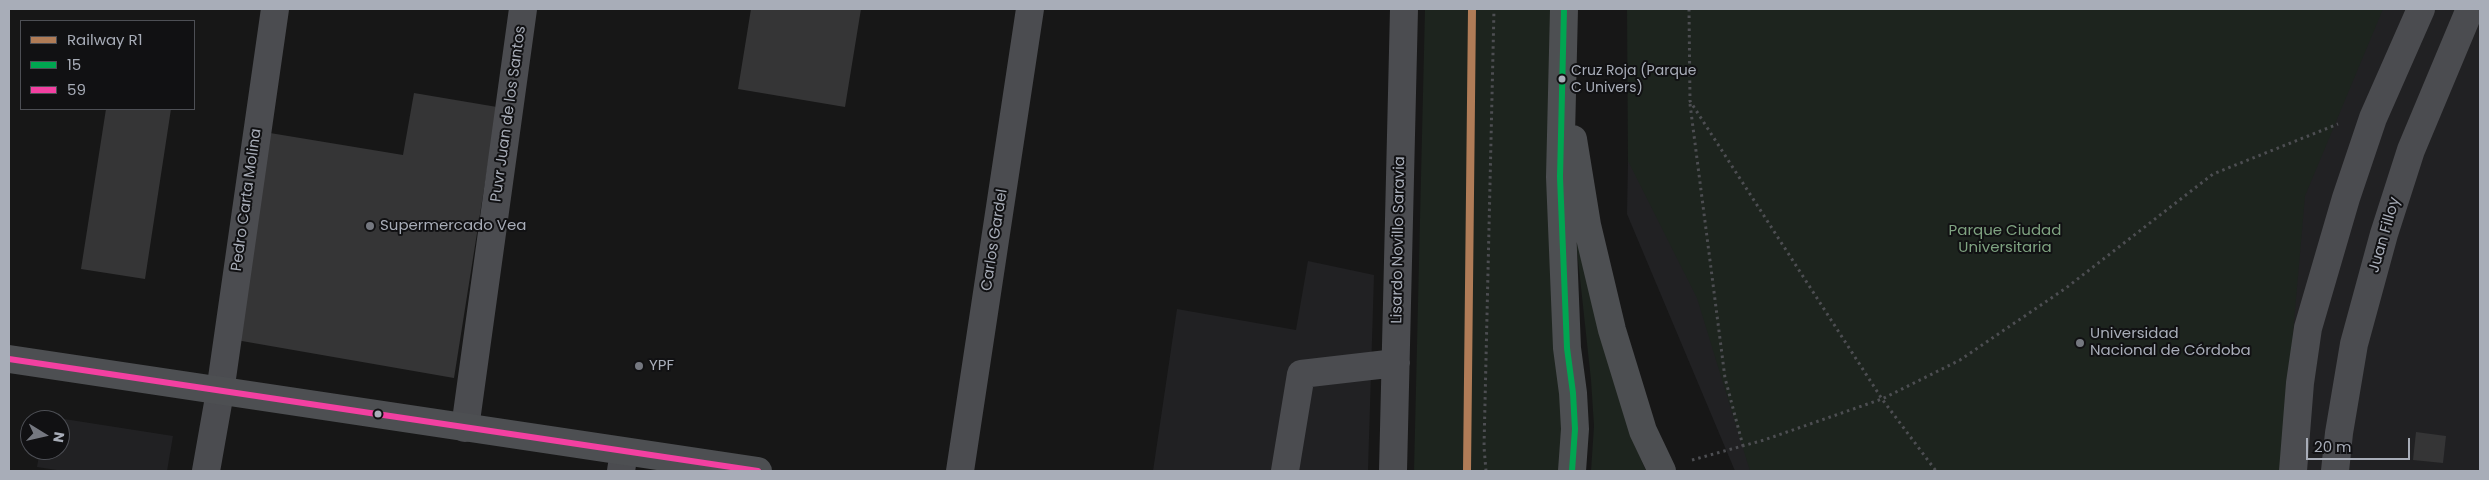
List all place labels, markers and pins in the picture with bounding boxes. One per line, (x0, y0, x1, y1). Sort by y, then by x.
place label: Cruz Roja (Parque C Univers) (1571, 63, 1696, 95)
marker: Cruz Roja (Parque C Univers) (1557, 74, 1567, 84)
place label: Supermercado Vea (380, 217, 526, 235)
marker: Supermercado Vea (364, 220, 376, 232)
place label: Universidad Nacional de Córdoba (2090, 325, 2251, 360)
marker: Universidad Nacional de Córdoba (2074, 337, 2086, 349)
place label: YPF (649, 357, 674, 375)
marker: YPF (633, 360, 645, 372)
unlabelled marker (373, 409, 383, 419)

